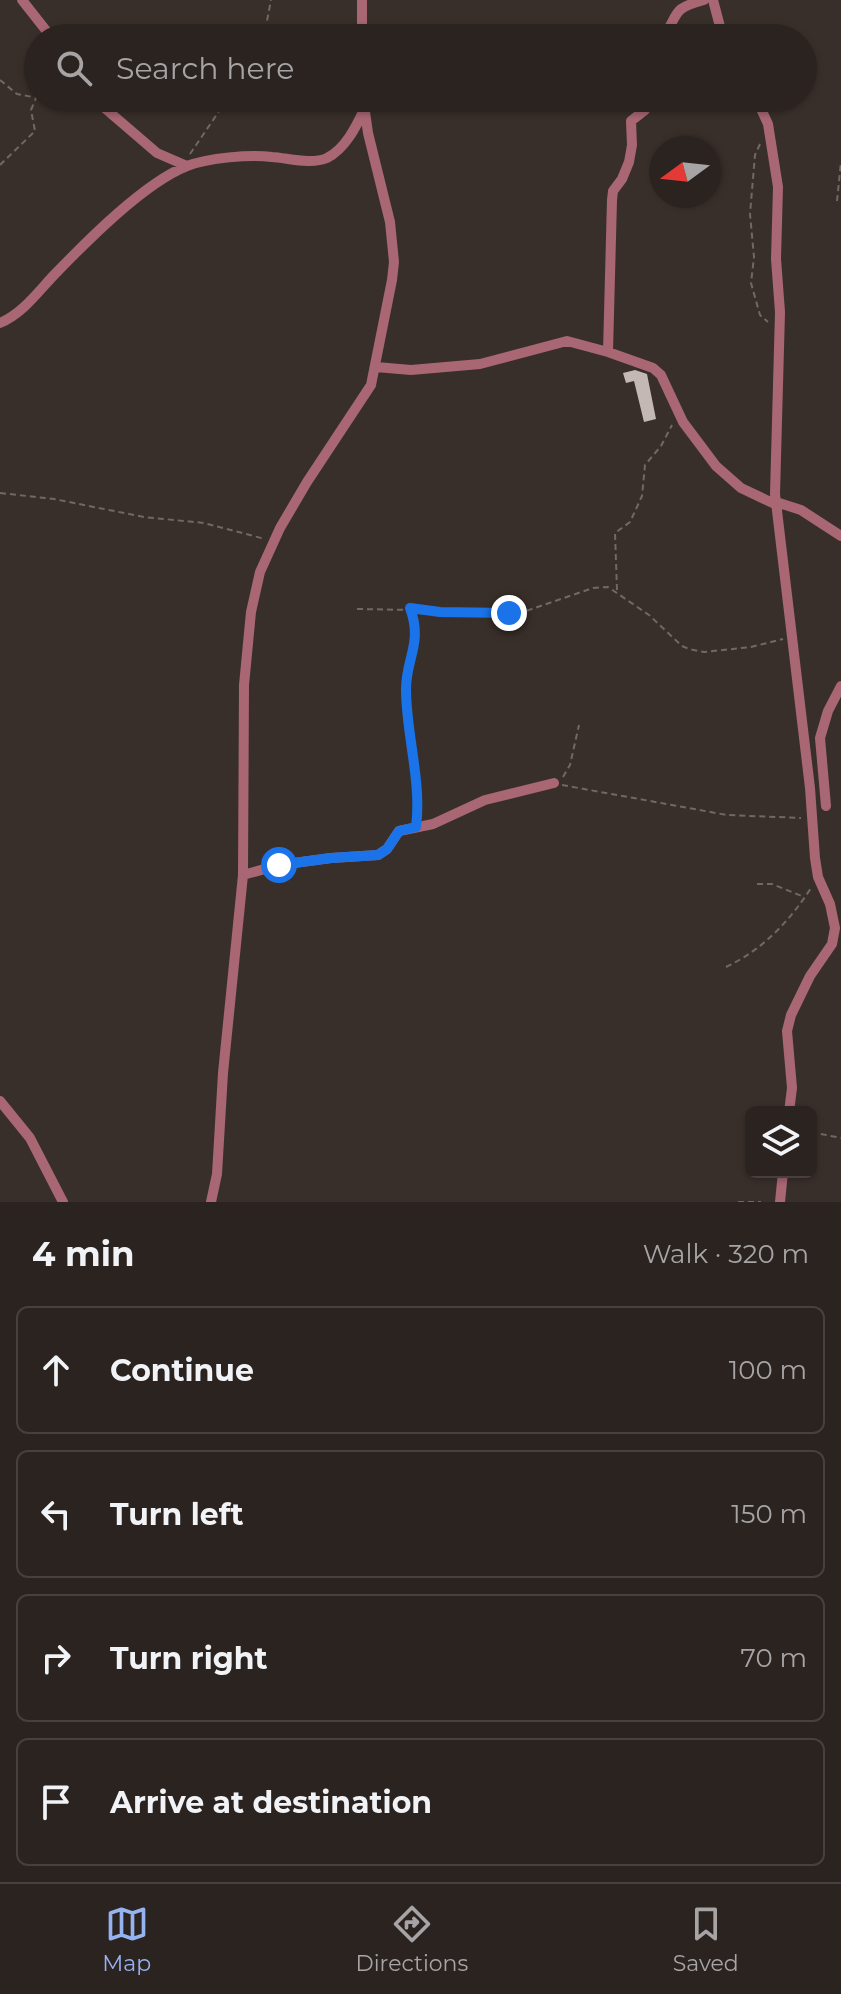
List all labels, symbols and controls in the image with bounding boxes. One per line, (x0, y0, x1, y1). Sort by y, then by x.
search box (24, 24, 817, 112)
icon: search (52, 46, 96, 90)
text: Search here (116, 50, 294, 87)
north arrow (649, 136, 721, 208)
route end (491, 595, 527, 631)
route start (261, 847, 297, 883)
map controls (745, 1106, 817, 1178)
button: layers (745, 1106, 817, 1178)
text: 4 min (32, 1233, 134, 1275)
text: Walk · 320 m (643, 1238, 809, 1270)
icon: ahead (34, 1348, 78, 1392)
text: Continue (110, 1352, 254, 1389)
text: 100 m (729, 1354, 807, 1386)
icon: left (34, 1492, 78, 1536)
text: Turn left (110, 1496, 243, 1533)
text: 150 m (731, 1498, 807, 1530)
icon: right (34, 1636, 78, 1680)
text: Turn right (110, 1640, 267, 1677)
text: 70 m (741, 1642, 807, 1674)
icon: arrive (34, 1780, 78, 1824)
text: Arrive at destination (110, 1784, 432, 1821)
tab: Map (102, 1902, 151, 1977)
tab: Directions (356, 1902, 468, 1977)
tab: Saved (673, 1902, 739, 1977)

